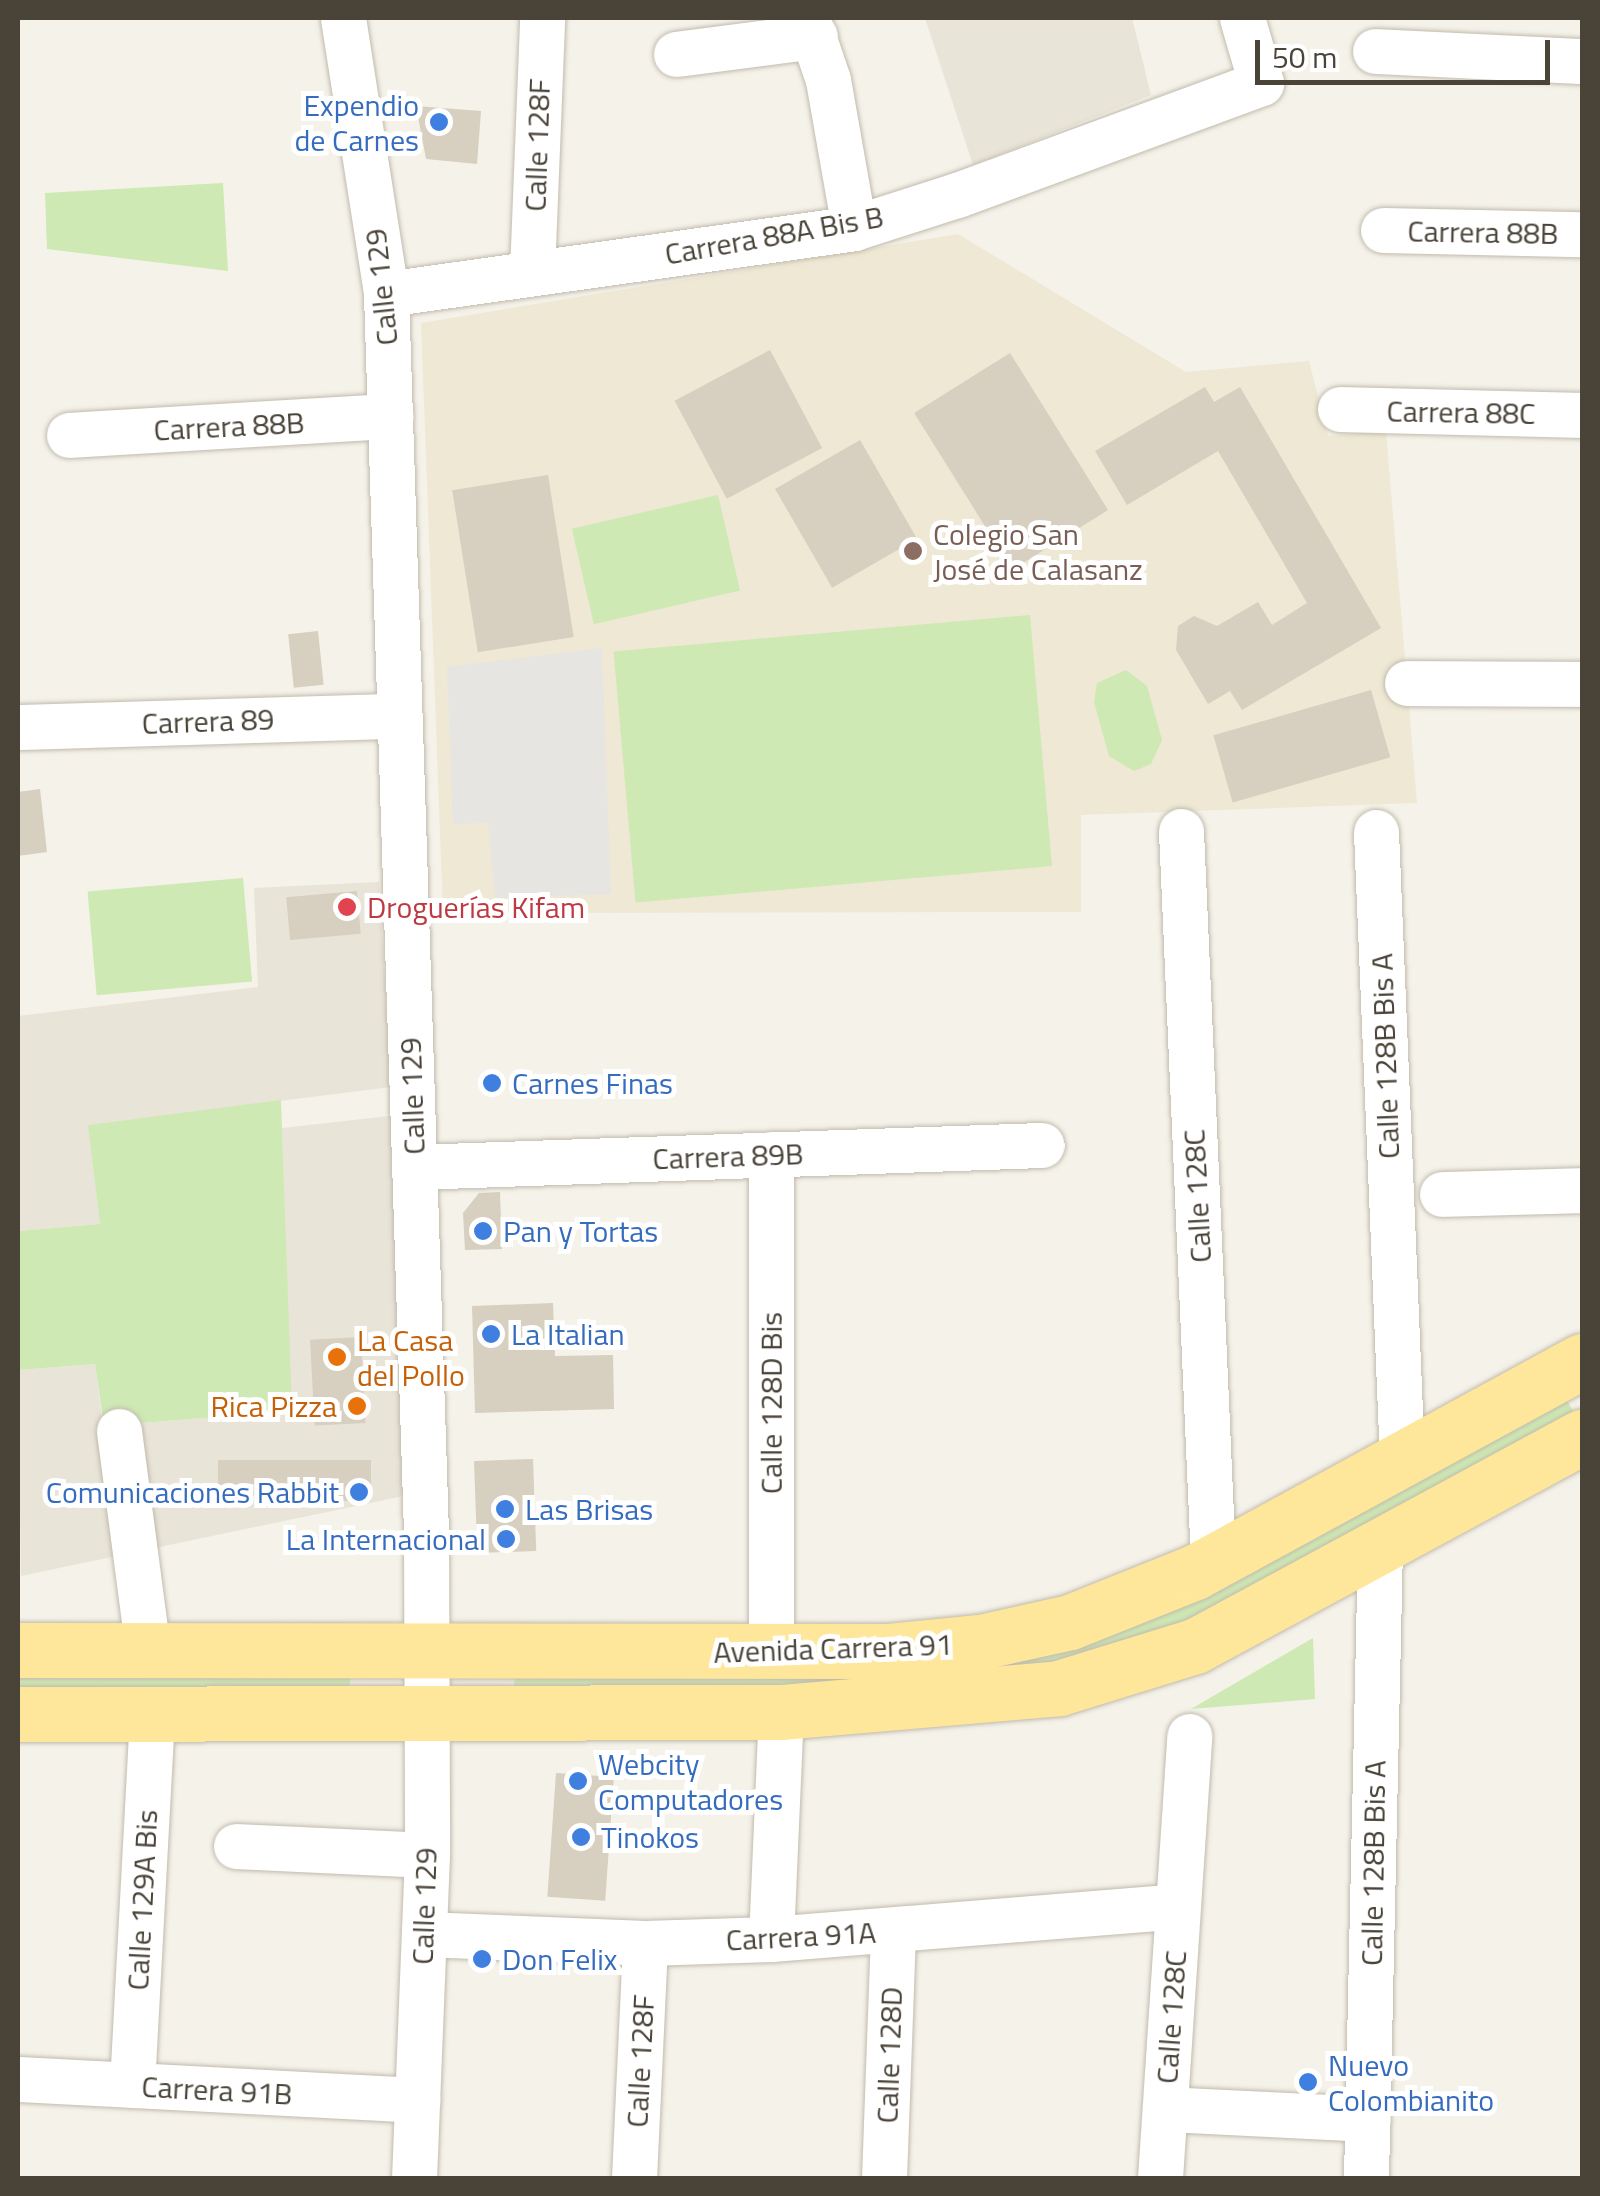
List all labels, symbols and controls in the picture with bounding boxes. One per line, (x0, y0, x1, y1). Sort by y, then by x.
scale bar (1260, 20, 1555, 82)
text: 50 m (1272, 34, 1337, 80)
street label: Calle 128F (517, 78, 557, 212)
place label: Expendio de Carnes (294, 87, 419, 158)
marker: Expendio de Carnes (428, 111, 450, 133)
street label: Carrera 88A Bis B (662, 198, 886, 272)
street label: Carrera 88B (1407, 213, 1559, 251)
street label: Calle 129 (357, 227, 405, 347)
street label: Carrera 88C (1386, 393, 1536, 431)
street label: Carrera 88B (153, 404, 305, 448)
place label: Colegio San José de Calasanz (933, 516, 1143, 586)
marker: Colegio San José de Calasanz (902, 540, 924, 562)
street label: Carrera 89 (141, 701, 275, 741)
place label: Droguerías Kifam (367, 889, 585, 925)
marker: Droguerías Kifam (336, 896, 358, 918)
street label: Calle 128B Bis A (1363, 952, 1407, 1160)
street label: Calle 129 (392, 1037, 432, 1155)
place label: Carnes Finas (512, 1065, 673, 1101)
marker: Carnes Finas (481, 1072, 503, 1094)
street label: Calle 128C (1176, 1128, 1218, 1264)
street label: Carrera 89B (652, 1135, 804, 1177)
place label: Pan y Tortas (503, 1213, 658, 1249)
marker: Pan y Tortas (472, 1220, 494, 1242)
street label: Calle 128D Bis (753, 1312, 789, 1494)
place label: La Italian (511, 1316, 625, 1352)
place label: La Casa del Pollo (357, 1322, 465, 1392)
marker: La Italian (480, 1323, 502, 1345)
marker: La Casa del Pollo (326, 1346, 348, 1368)
place label: Rica Pizza (211, 1388, 337, 1424)
marker: Rica Pizza (346, 1395, 368, 1417)
place label: Comunicaciones Rabbit (46, 1474, 339, 1510)
marker: Comunicaciones Rabbit (348, 1481, 370, 1503)
place label: Las Brisas (525, 1491, 653, 1527)
marker: Las Brisas (494, 1498, 516, 1520)
place label: La Internacional (286, 1521, 486, 1557)
marker: La Internacional (495, 1528, 517, 1550)
street label: Avenida Carrera 91 (713, 1626, 953, 1670)
place label: Webcity Computadores (598, 1746, 783, 1816)
street label: Calle 128B Bis A (1353, 1760, 1393, 1966)
marker: Webcity Computadores (567, 1770, 589, 1792)
street label: Calle 129A Bis (119, 1809, 165, 1991)
place label: Tinokos (601, 1819, 699, 1855)
marker: Tinokos (570, 1826, 592, 1848)
street label: Calle 129 (404, 1847, 444, 1965)
street label: Carrera 91A (725, 1914, 877, 1958)
place label: Don Felix (502, 1941, 617, 1977)
marker: Don Felix (471, 1948, 493, 1970)
street label: Calle 128C (1148, 1949, 1194, 2085)
street label: Calle 128D (869, 1986, 909, 2124)
street label: Calle 128F (619, 1994, 661, 2128)
place label: Nuevo Colombianito (1328, 2047, 1494, 2118)
street label: Carrera 91B (141, 2068, 293, 2112)
marker: Nuevo Colombianito (1297, 2071, 1319, 2093)

